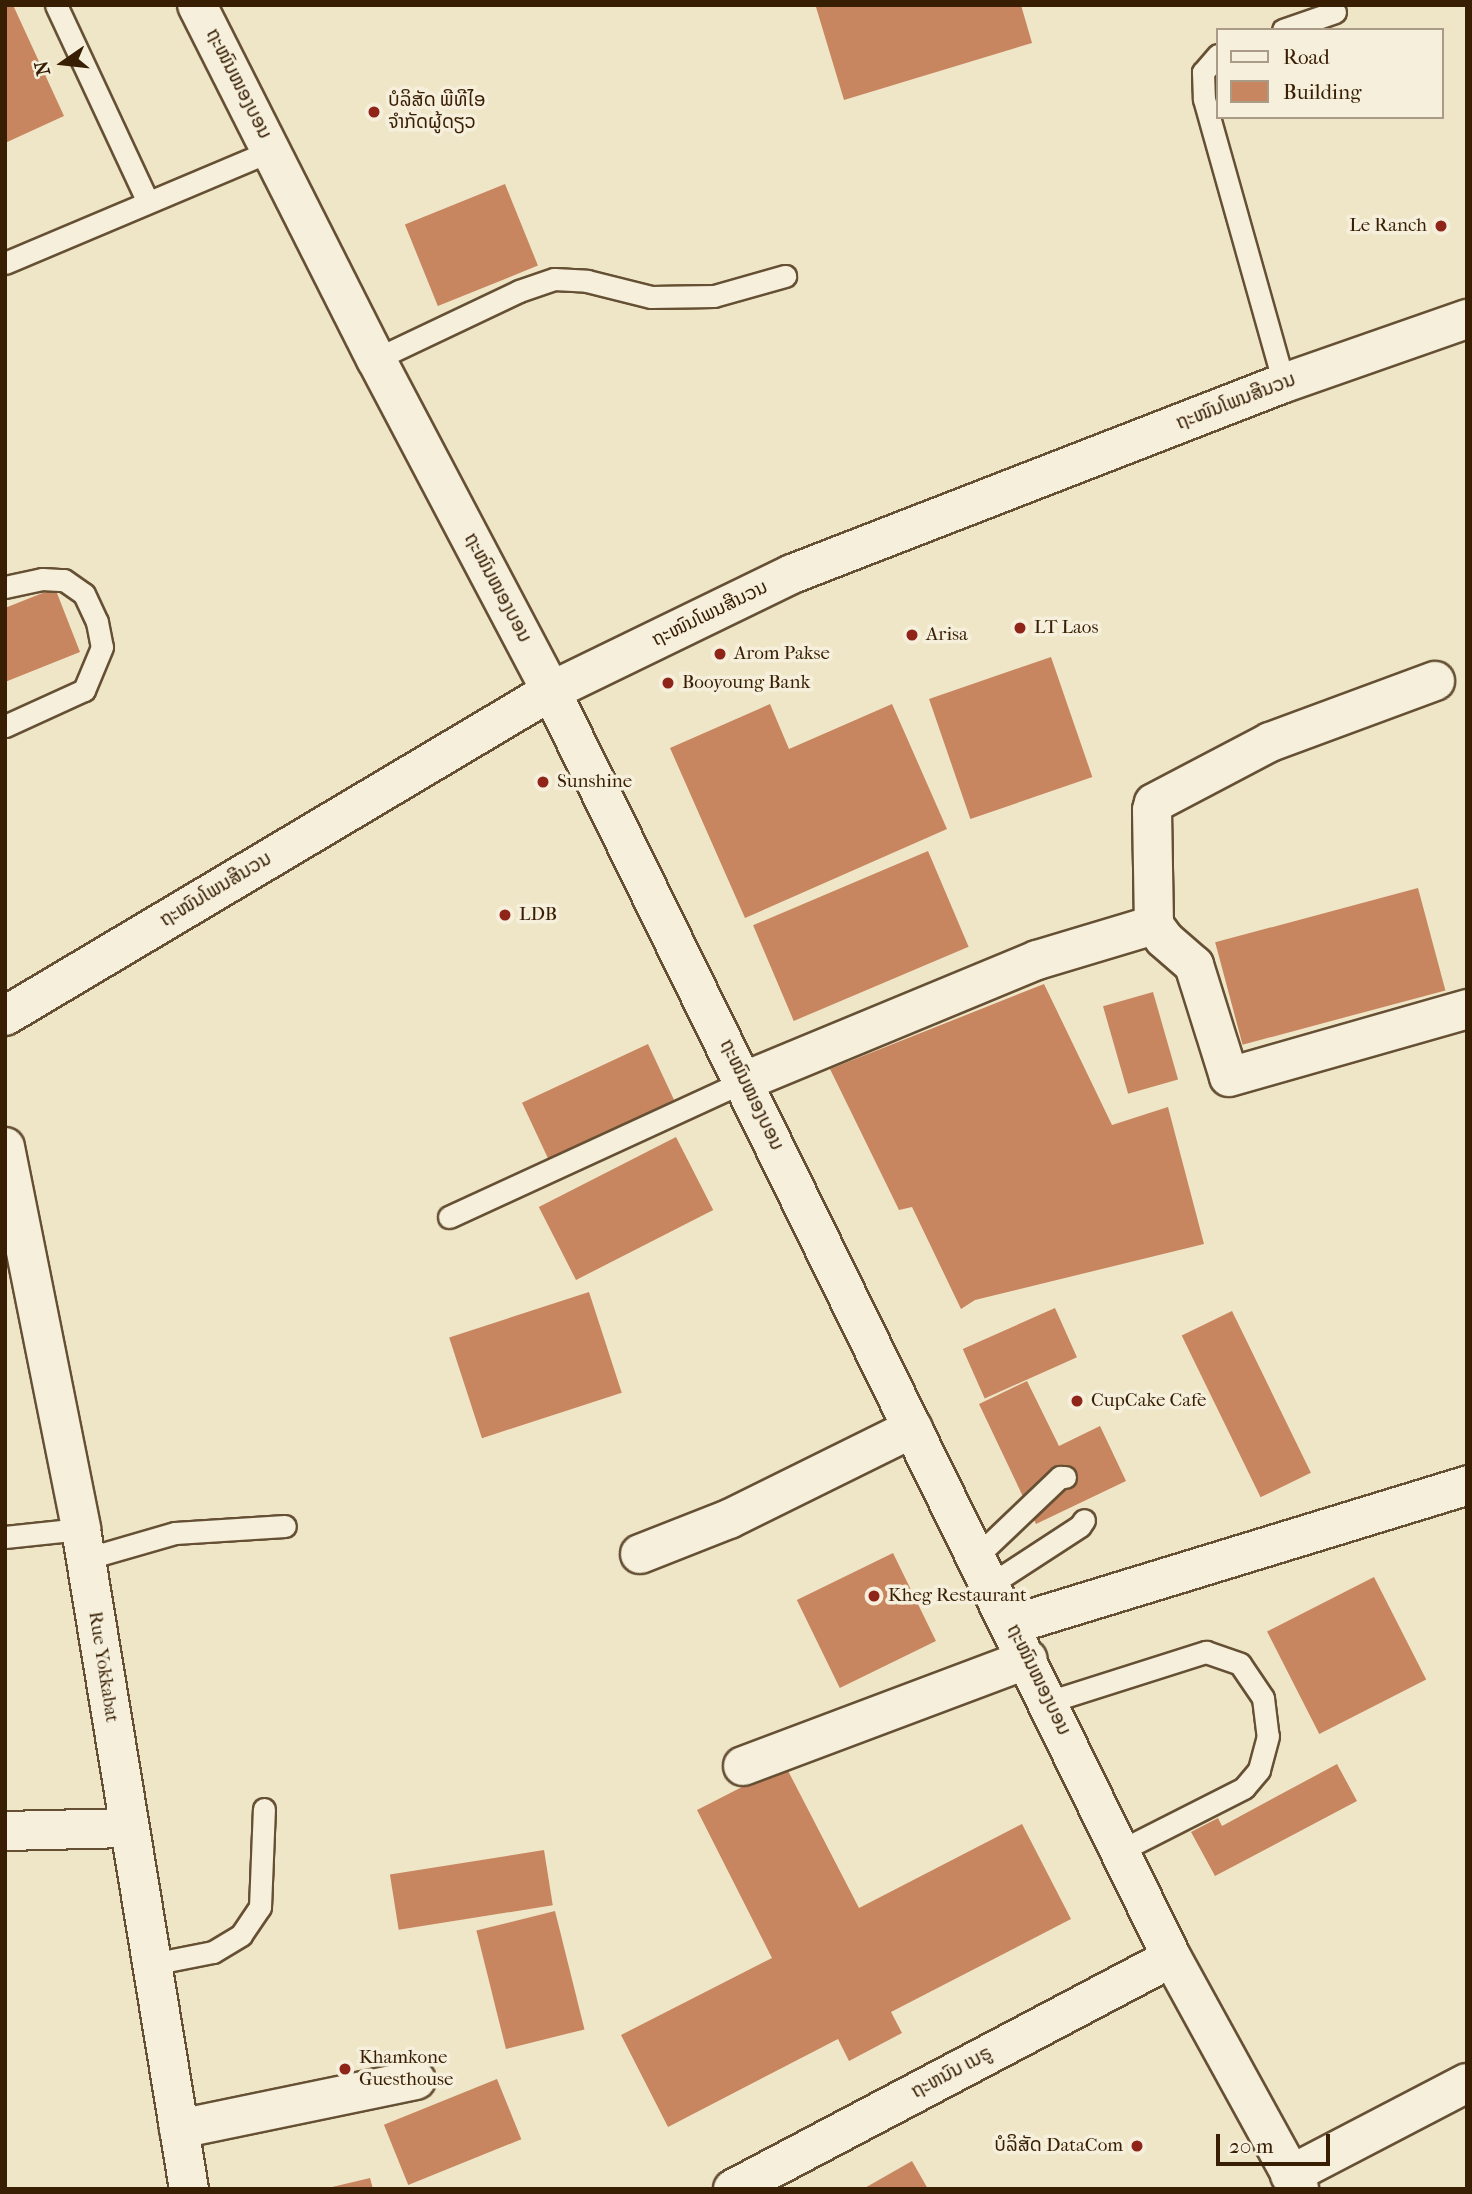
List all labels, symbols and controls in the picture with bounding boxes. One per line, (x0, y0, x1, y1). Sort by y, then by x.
street label: ຖະໜົນໜອງບອນ (200, 25, 276, 143)
north arrow (28, 28, 98, 98)
legend (1216, 28, 1444, 119)
text: Road (1283, 45, 1330, 69)
text: N (30, 58, 55, 78)
text: Building (1283, 80, 1361, 104)
place label: ບໍລິສັດ ພີທີໄອ ຈຳກັດຜູ້ດຽວ (388, 90, 485, 134)
marker: ບໍລິສັດ ພີທີໄອ ຈຳກັດຜູ້ດຽວ (366, 104, 382, 120)
place label: Le Ranch (1349, 215, 1427, 237)
marker: Le Ranch (1433, 218, 1449, 234)
street label: ຖະໜົນໂພນສີນວນ (1173, 369, 1299, 435)
street label: ຖະໜົນໜອງບອນ (458, 529, 536, 647)
street label: ຖະໜົນໂພນສີນວນ (648, 576, 772, 652)
place label: LT Laos (1034, 617, 1099, 639)
marker: LT Laos (1012, 620, 1028, 636)
place label: Arisa (926, 624, 968, 646)
marker: Arisa (904, 627, 920, 643)
place label: Arom Pakse (734, 643, 830, 665)
marker: Arom Pakse (712, 646, 728, 662)
place label: Booyoung Bank (682, 672, 810, 694)
marker: Booyoung Bank (660, 675, 676, 691)
place label: Sunshine (557, 771, 632, 793)
marker: Sunshine (535, 774, 551, 790)
street label: ຖະໜົນໂພນສີນວນ (156, 848, 276, 932)
place label: LDB (519, 904, 557, 926)
marker: LDB (497, 907, 513, 923)
street label: ຖະໜົນໜອງບອນ (714, 1036, 788, 1154)
place label: CupCake Cafe (1091, 1390, 1206, 1412)
marker: CupCake Cafe (1069, 1393, 1085, 1409)
place label: Kheg Restaurant (888, 1585, 1027, 1607)
marker: Kheg Restaurant (866, 1588, 882, 1604)
street label: Rue Yokkabat (83, 1610, 123, 1724)
street label: ຖະໜົນໜອງບອນ (1001, 1621, 1075, 1739)
street label: ຖະຫນົນ ເນຣູ (907, 2042, 997, 2104)
place label: Khamkone Guesthouse (359, 2047, 454, 2091)
marker: Khamkone Guesthouse (337, 2061, 353, 2077)
scale bar (1220, 2120, 1334, 2164)
text: 20 m (1229, 2134, 1273, 2158)
place label: ບໍລິສັດ DataCom (994, 2135, 1123, 2157)
marker: ບໍລິສັດ DataCom (1129, 2138, 1145, 2154)

